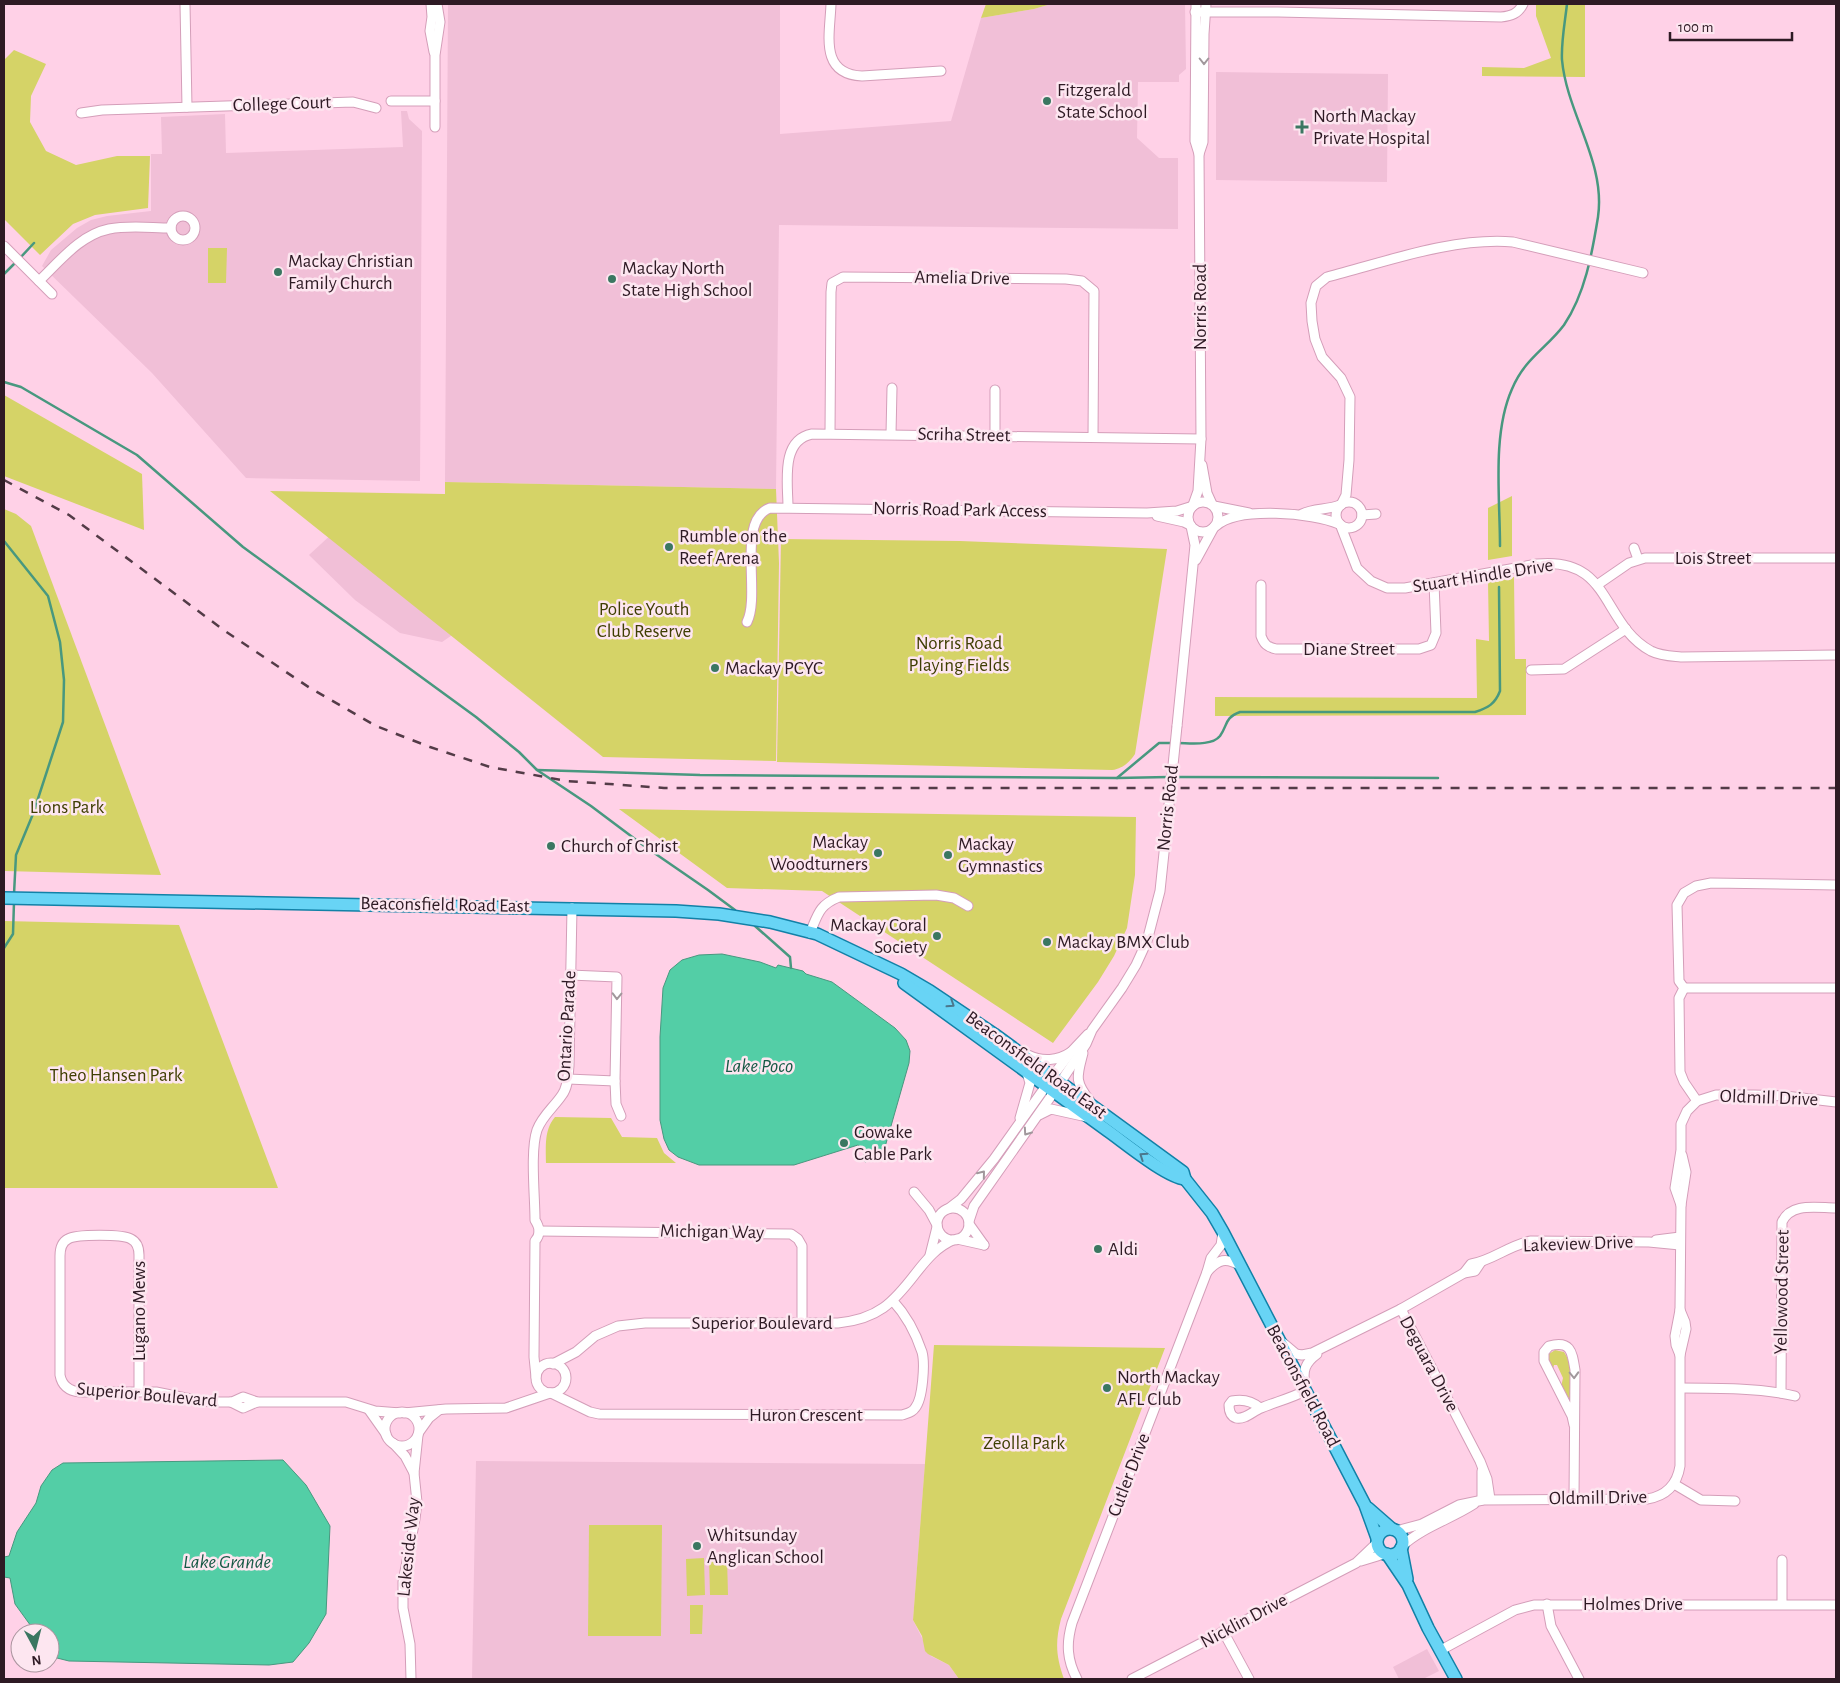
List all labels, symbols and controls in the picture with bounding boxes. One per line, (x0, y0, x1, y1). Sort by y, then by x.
scale bar (1670, 10, 1792, 42)
text: 100 m (1678, 20, 1713, 35)
one-way arrow (1199, 58, 1209, 65)
place label: Fitzgerald State School (1057, 81, 1148, 122)
street label: College Court (232, 93, 332, 115)
marker: Fitzgerald State School (1041, 95, 1053, 107)
place label: North Mackay Private Hospital (1313, 107, 1430, 148)
marker: North Mackay Private Hospital (1295, 120, 1309, 134)
place label: Mackay Christian Family Church (288, 252, 413, 293)
place label: Mackay North State High School (622, 259, 753, 300)
street label: Norris Road (1191, 264, 1210, 350)
marker: Mackay Christian Family Church (272, 266, 284, 278)
street label: Amelia Drive (914, 268, 1010, 288)
marker: Mackay North State High School (606, 273, 618, 285)
street label: Scriha Street (917, 425, 1011, 445)
street label: Norris Road Park Access (873, 499, 1047, 521)
place label: Rumble on the Reef Arena (679, 527, 787, 568)
marker: Rumble on the Reef Arena (663, 541, 675, 553)
street label: Lois Street (1675, 549, 1751, 568)
street label: Stuart Hindle Drive (1411, 556, 1555, 596)
park label: Police Youth Club Reserve (597, 600, 691, 641)
park label: Norris Road Playing Fields (908, 634, 1010, 675)
street label: Diane Street (1303, 640, 1395, 659)
place label: Mackay PCYC (725, 659, 823, 678)
marker: Mackay PCYC (709, 662, 721, 674)
street label: Norris Road (1154, 764, 1182, 852)
park label: Lions Park (30, 798, 105, 817)
place label: Mackay Woodturners (770, 833, 868, 874)
place label: Mackay Gymnastics (958, 835, 1043, 876)
place label: Church of Christ (561, 837, 678, 856)
marker: Church of Christ (545, 840, 557, 852)
marker: Mackay Woodturners (872, 847, 884, 859)
marker: Mackay Gymnastics (942, 849, 954, 861)
street label: Beaconsfield Road East (360, 894, 530, 916)
place label: Mackay Coral Society (830, 916, 927, 957)
marker: Mackay Coral Society (931, 930, 943, 942)
place label: Mackay BMX Club (1057, 933, 1190, 952)
marker: Mackay BMX Club (1041, 936, 1053, 948)
street label: Ontario Parade (555, 970, 579, 1082)
one-way arrow (612, 992, 622, 1000)
one-way arrow (946, 998, 955, 1008)
street label: Beaconsfield Road East (962, 1008, 1110, 1122)
water label: Lake Poco (725, 1056, 793, 1076)
park label: Theo Hansen Park (50, 1066, 183, 1085)
street label: Oldmill Drive (1719, 1087, 1819, 1109)
place label: Gowake Cable Park (854, 1123, 932, 1164)
one-way arrow (1024, 1127, 1033, 1136)
marker: Gowake Cable Park (838, 1137, 850, 1149)
one-way arrow (1139, 1153, 1149, 1162)
one-way arrow (976, 1171, 984, 1180)
street label: Michigan Way (660, 1222, 764, 1242)
street label: Yellowood Street (1771, 1229, 1793, 1355)
street label: Lakeview Drive (1522, 1233, 1634, 1255)
place label: Aldi (1108, 1240, 1138, 1259)
marker: Aldi (1092, 1243, 1104, 1255)
street label: Lugano Mews (130, 1261, 149, 1361)
street label: Deguara Drive (1396, 1313, 1462, 1415)
street label: Superior Boulevard (692, 1314, 833, 1333)
street label: Beaconsfield Road (1263, 1322, 1343, 1450)
place label: North Mackay AFL Club (1117, 1368, 1220, 1409)
one-way arrow (1569, 1371, 1580, 1379)
street label: Superior Boulevard (76, 1379, 218, 1411)
marker: North Mackay AFL Club (1101, 1382, 1113, 1394)
street label: Huron Crescent (749, 1406, 863, 1425)
street label: Cutler Drive (1104, 1431, 1154, 1519)
park label: Zeolla Park (983, 1434, 1065, 1453)
street label: Oldmill Drive (1549, 1488, 1647, 1508)
street label: Lakeside Way (394, 1496, 424, 1598)
place label: Whitsunday Anglican School (707, 1526, 824, 1567)
marker: Whitsunday Anglican School (691, 1540, 703, 1552)
water label: Lake Grande (183, 1552, 272, 1572)
street label: Nicklin Drive (1197, 1590, 1291, 1652)
street label: Holmes Drive (1583, 1595, 1683, 1614)
north arrow (10, 1623, 60, 1673)
text: N (31, 1652, 42, 1667)

